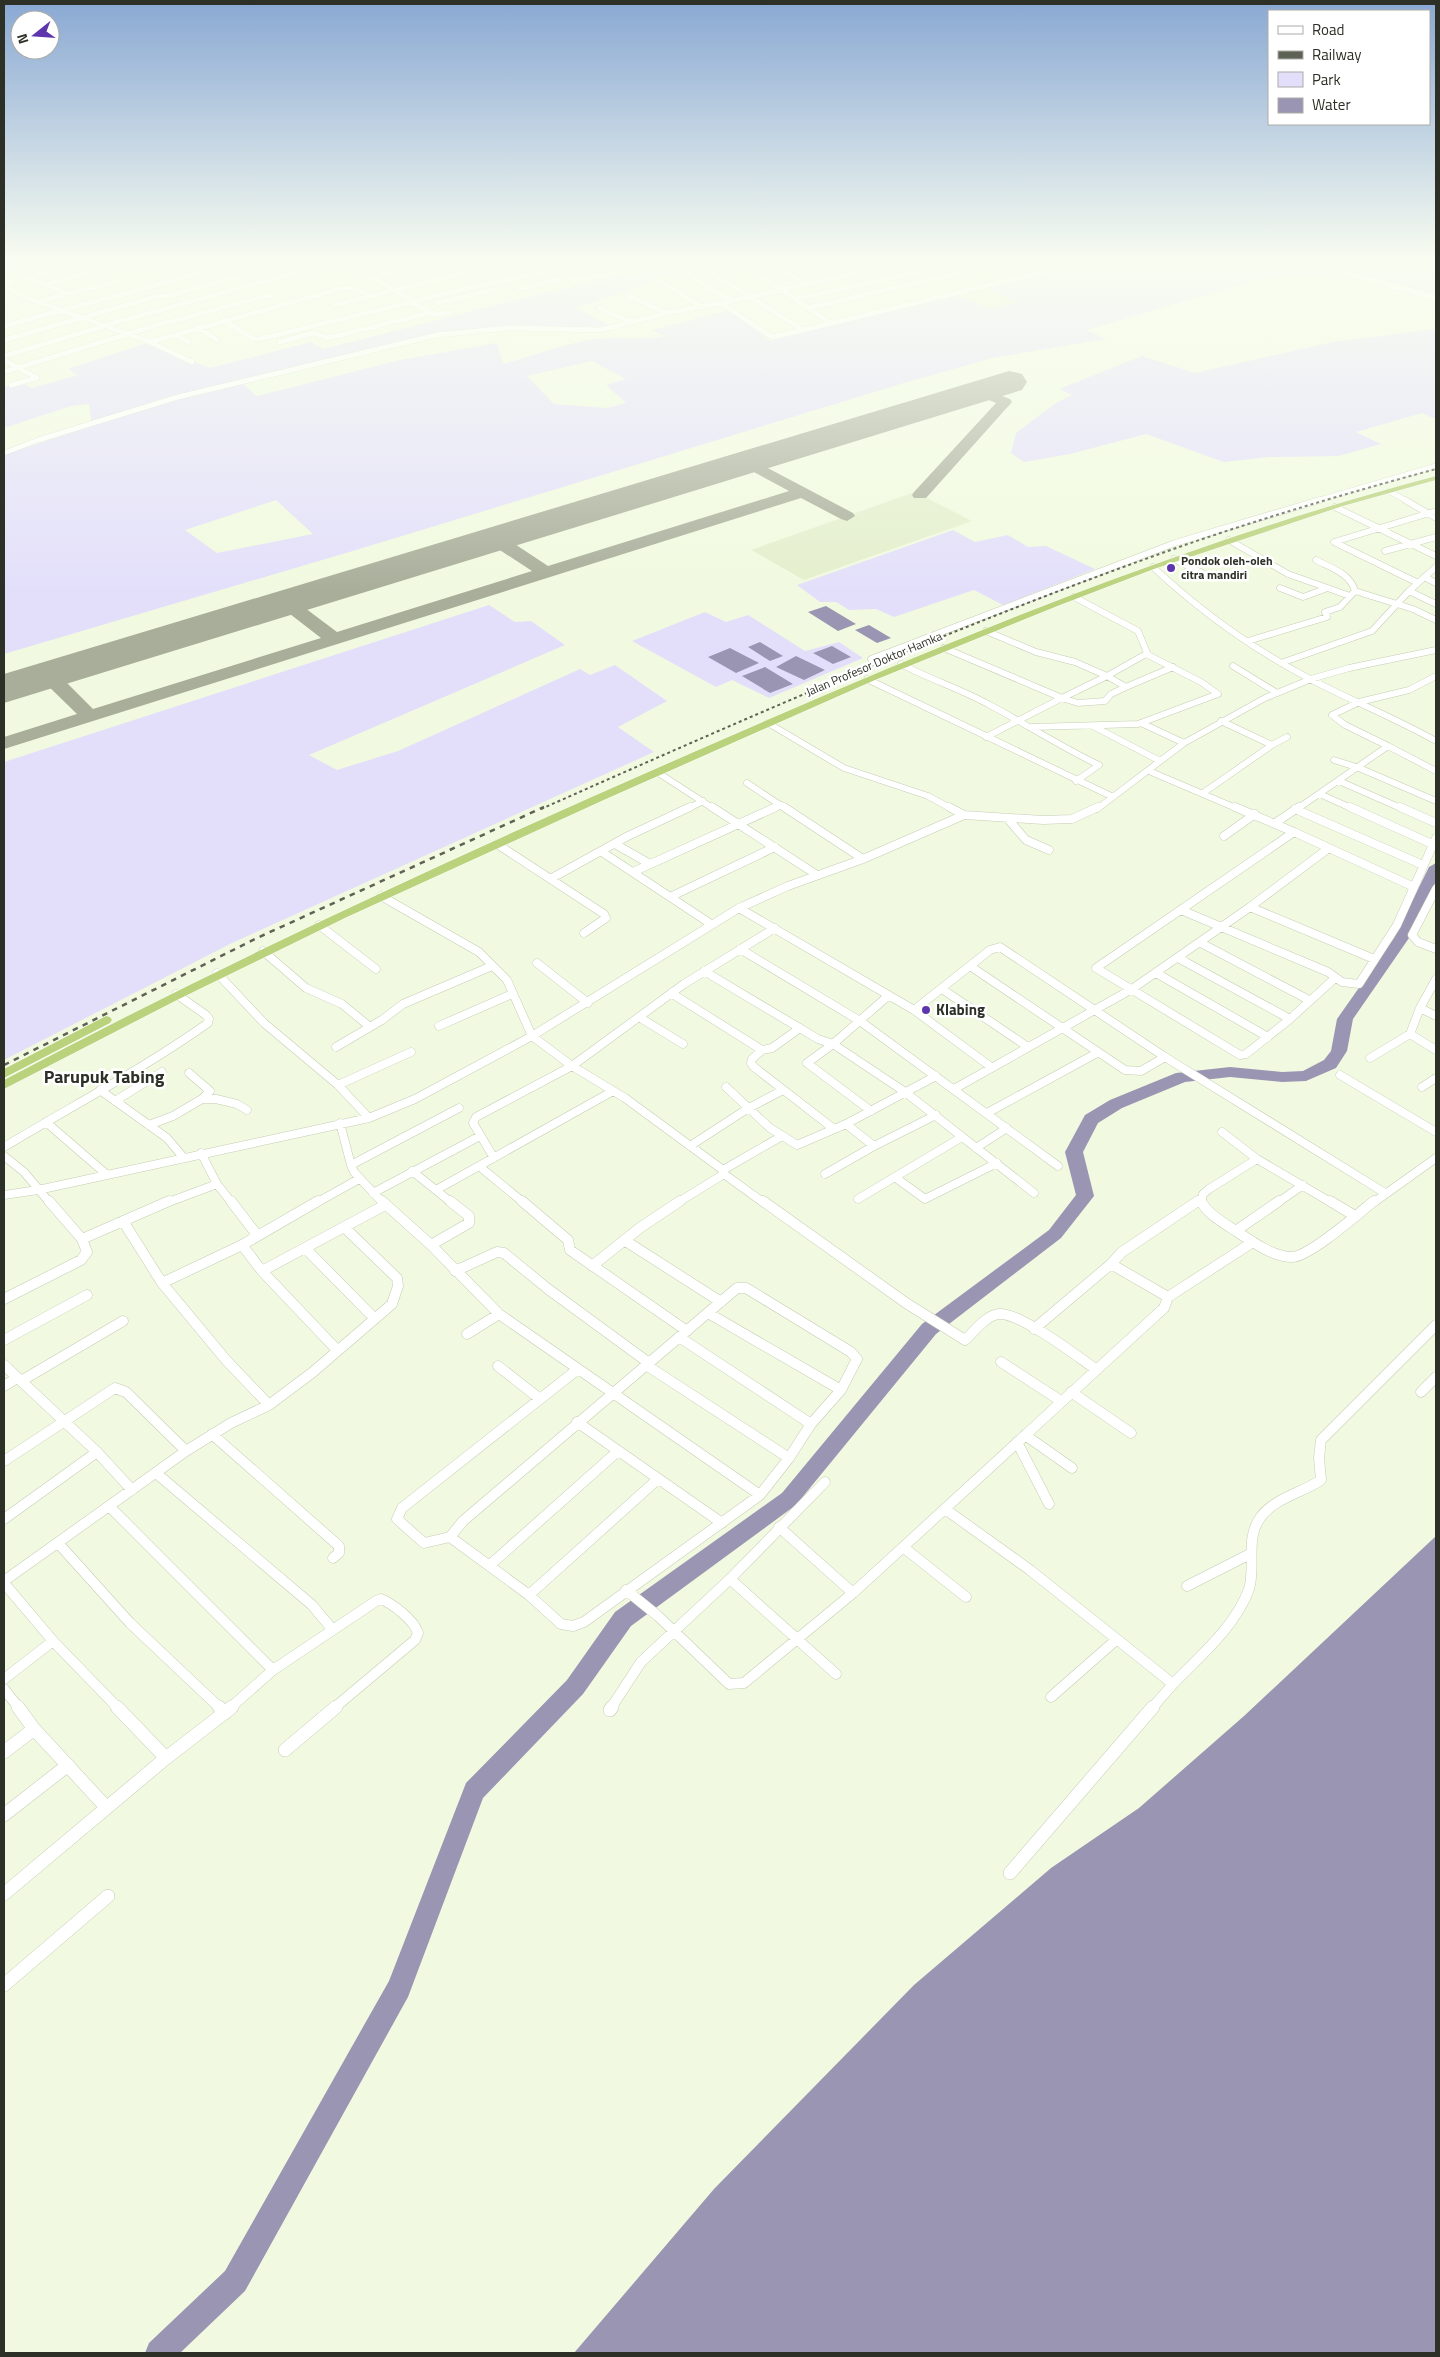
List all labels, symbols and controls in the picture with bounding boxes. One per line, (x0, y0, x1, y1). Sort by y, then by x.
north arrow (10, 10, 60, 60)
legend (1268, 10, 1430, 125)
text: Road (1312, 18, 1344, 41)
text: N (11, 31, 34, 47)
text: Railway (1312, 43, 1362, 66)
text: Park (1312, 68, 1341, 91)
text: Water (1312, 93, 1351, 116)
place label: Pondok oleh-oleh citra mandiri (1181, 551, 1273, 584)
marker: Pondok oleh-oleh citra mandiri (1165, 562, 1177, 574)
street label: Jalan Profesor Doktor Hamka (803, 626, 945, 701)
place label: Klabing (936, 998, 985, 1021)
marker: Klabing (920, 1004, 932, 1016)
district label: Parupuk Tabing (44, 1063, 165, 1090)

